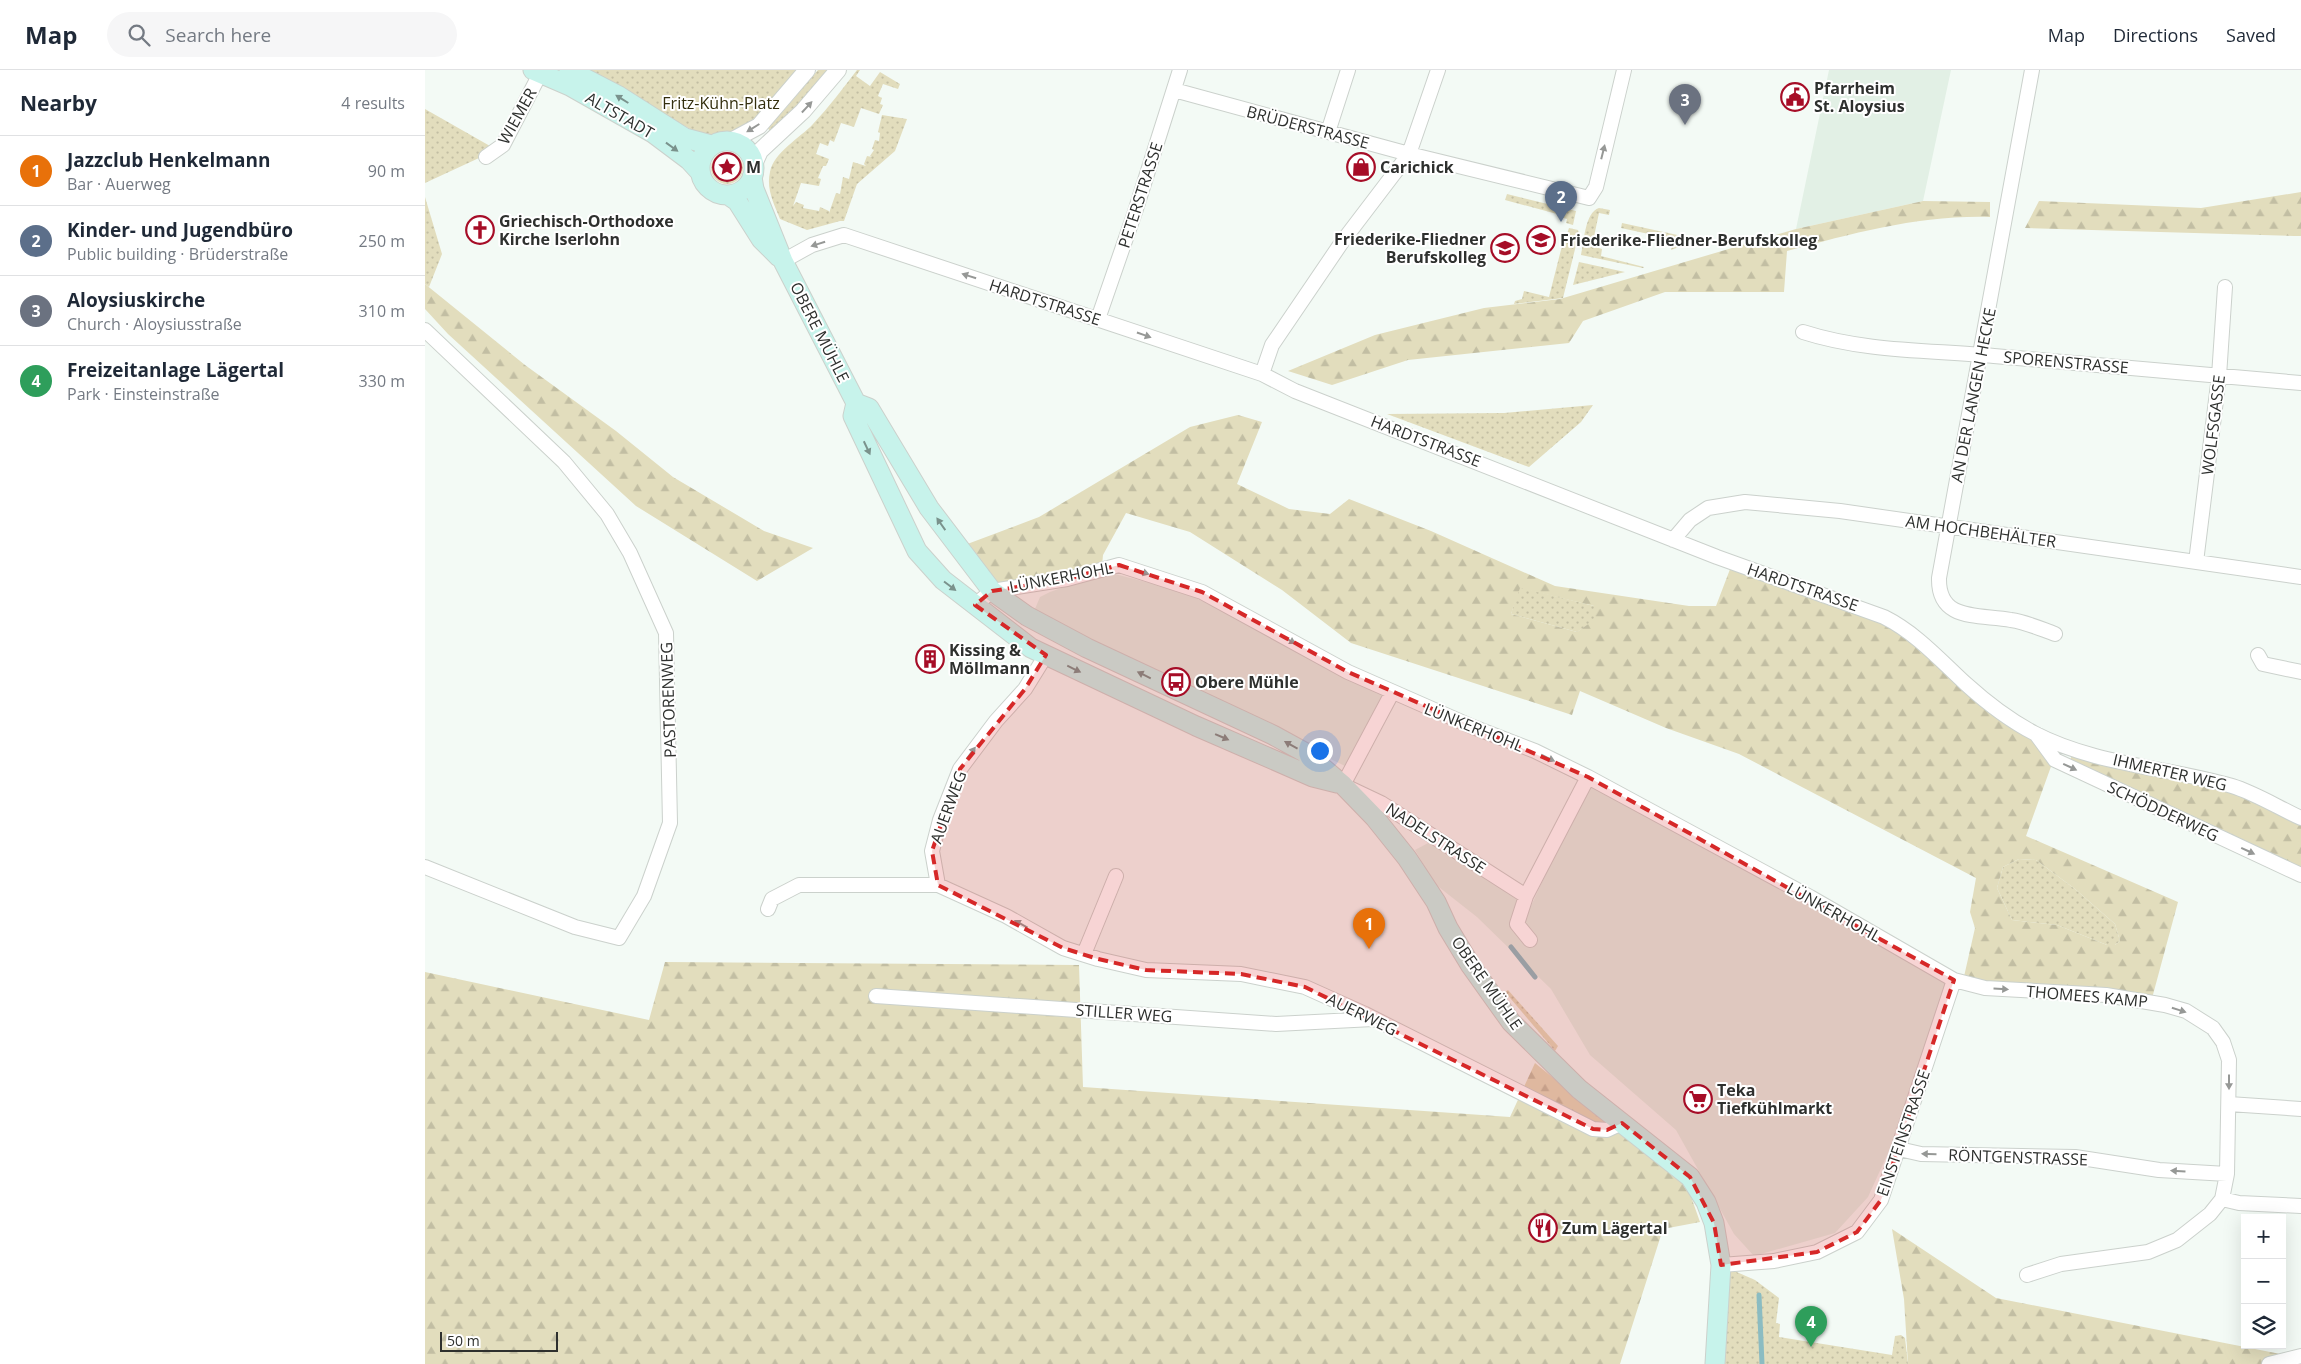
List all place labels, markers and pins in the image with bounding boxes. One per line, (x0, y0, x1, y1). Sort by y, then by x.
place label: Pfarrheim St. Aloysius (1814, 77, 1905, 117)
public building icon: Pfarrheim St. Aloysius (1780, 82, 1810, 112)
pin: 3 (1669, 84, 1701, 125)
place icon: M (712, 152, 742, 182)
shop icon: Carichick (1346, 152, 1376, 182)
place label: M (746, 156, 761, 178)
place label: Carichick (1380, 156, 1454, 178)
pin: 2 (1545, 181, 1577, 222)
place label: Griechisch-Orthodoxe Kirche Iserlohn (499, 210, 674, 250)
church icon: Griechisch-Orthodoxe Kirche Iserlohn (465, 215, 495, 245)
school or university icon: Friederike-Fliedner-Berufskolleg (1526, 225, 1556, 255)
place label: Friederike-Fliedner Berufskolleg (1334, 228, 1486, 268)
place label: Friederike-Fliedner-Berufskolleg (1560, 229, 1817, 251)
school or university icon: Friederike-Fliedner Berufskolleg (1490, 233, 1520, 263)
place label: Kissing & Möllmann (949, 639, 1030, 679)
building icon: Kissing & Möllmann (915, 644, 945, 674)
bus stop icon: Obere Mühle (1161, 667, 1191, 697)
place label: Obere Mühle (1195, 671, 1299, 693)
pin: 1 (1353, 908, 1385, 949)
place label: Teka Tiefkühlmarkt (1717, 1079, 1832, 1119)
supermarket icon: Teka Tiefkühlmarkt (1683, 1084, 1713, 1114)
restaurant icon: Zum Lägertal (1528, 1213, 1558, 1243)
place label: Zum Lägertal (1562, 1217, 1668, 1239)
pin: 4 (1795, 1306, 1827, 1347)

